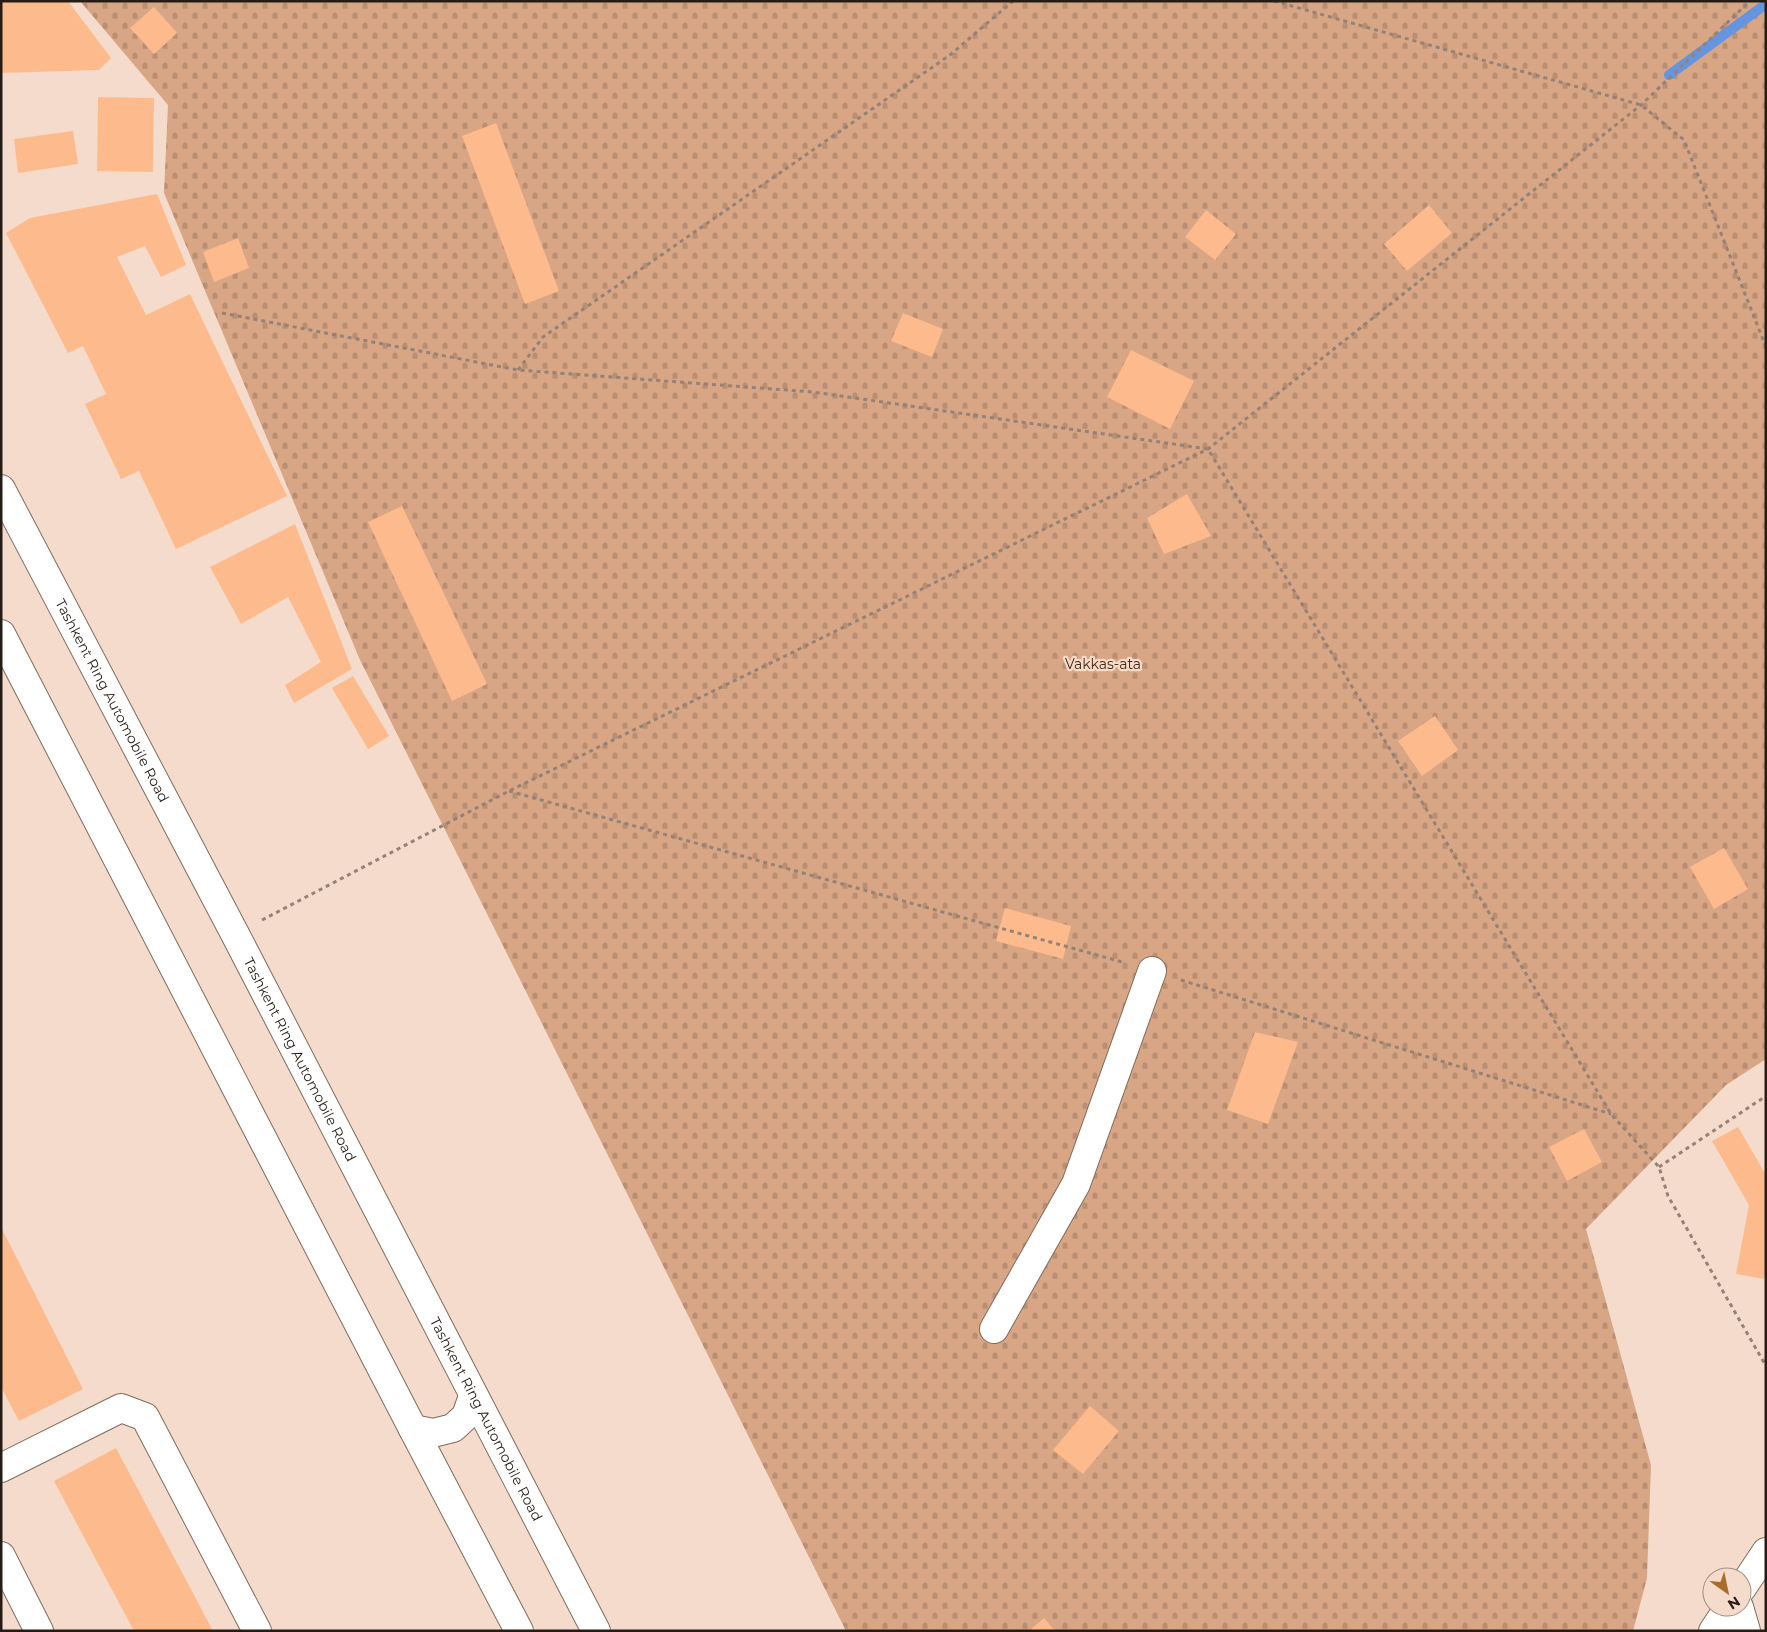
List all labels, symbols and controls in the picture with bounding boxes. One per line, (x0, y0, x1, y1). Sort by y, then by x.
street label: Tashkent Ring Automobile Road (51, 596, 173, 805)
park label: Vakkas-ata (1065, 655, 1141, 673)
street label: Tashkent Ring Automobile Road (240, 954, 360, 1164)
street label: Tashkent Ring Automobile Road (426, 1314, 546, 1524)
north arrow (1702, 1567, 1752, 1617)
text: N (1724, 1592, 1744, 1614)

